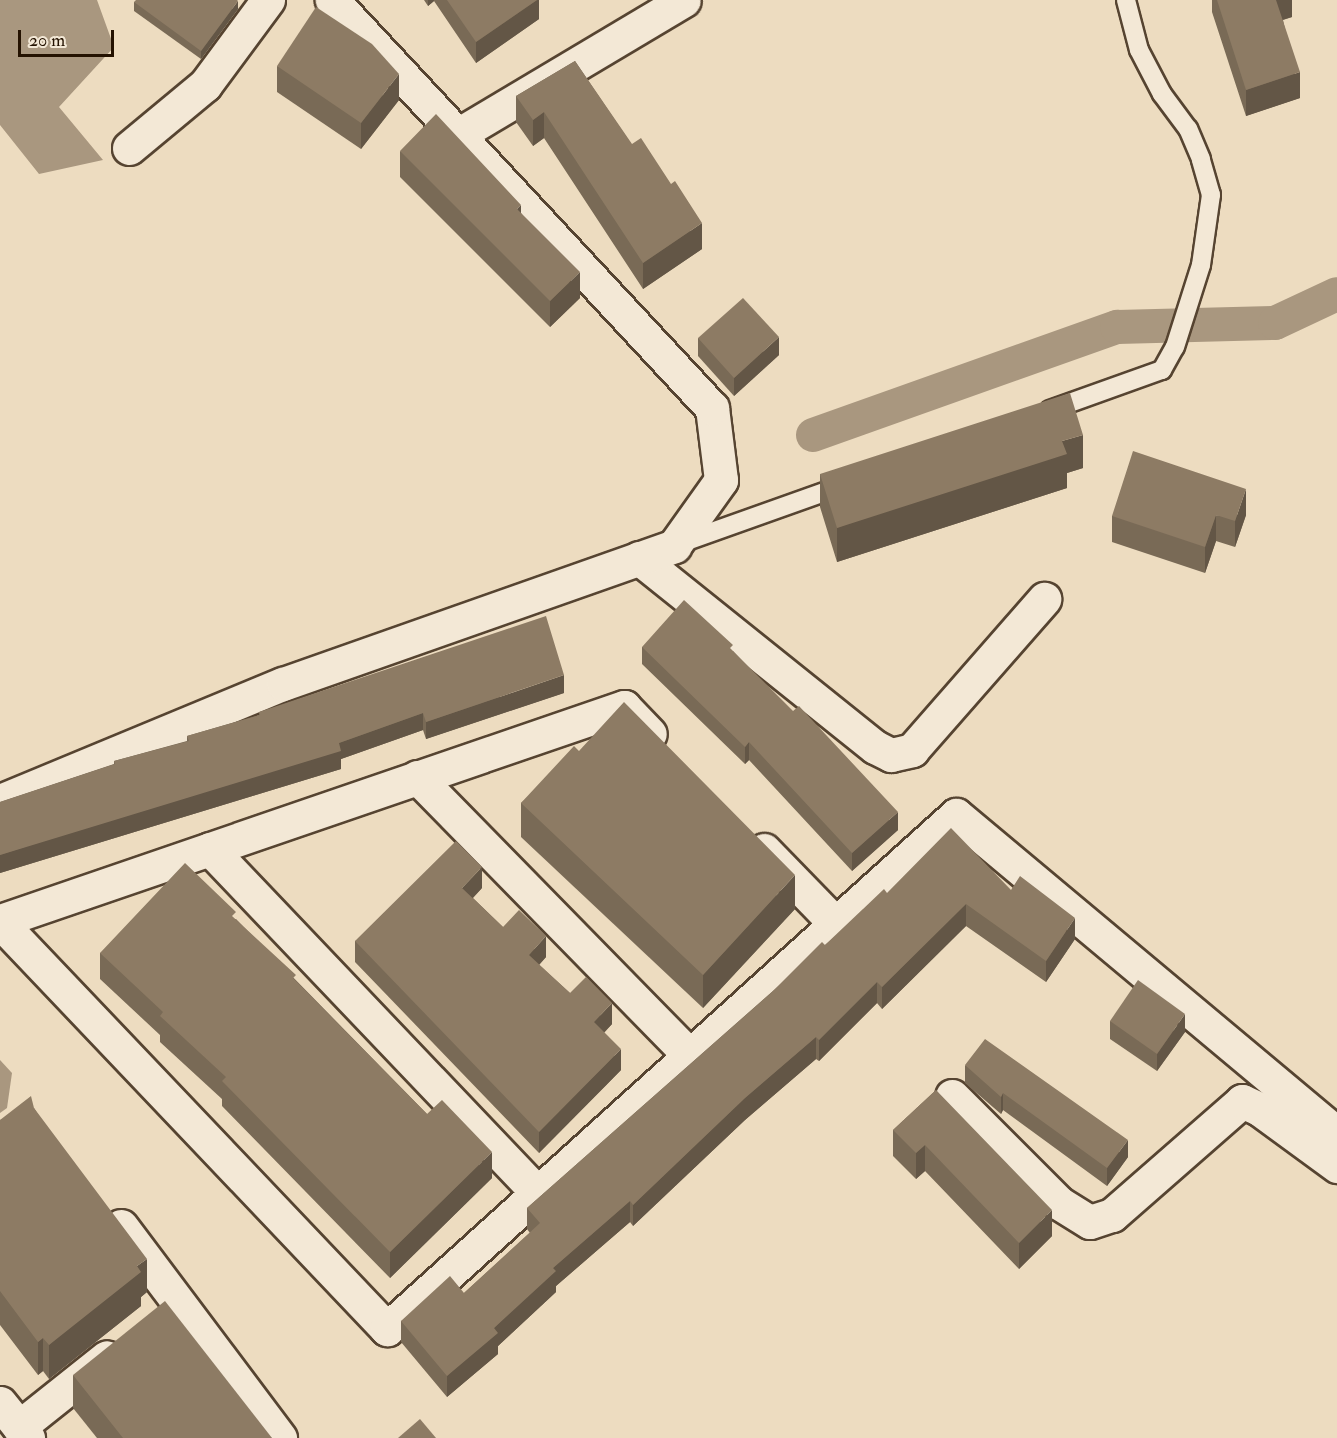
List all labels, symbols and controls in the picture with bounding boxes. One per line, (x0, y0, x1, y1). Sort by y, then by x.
scale bar (21, 18, 117, 56)
text: 20 m (29, 29, 65, 52)

